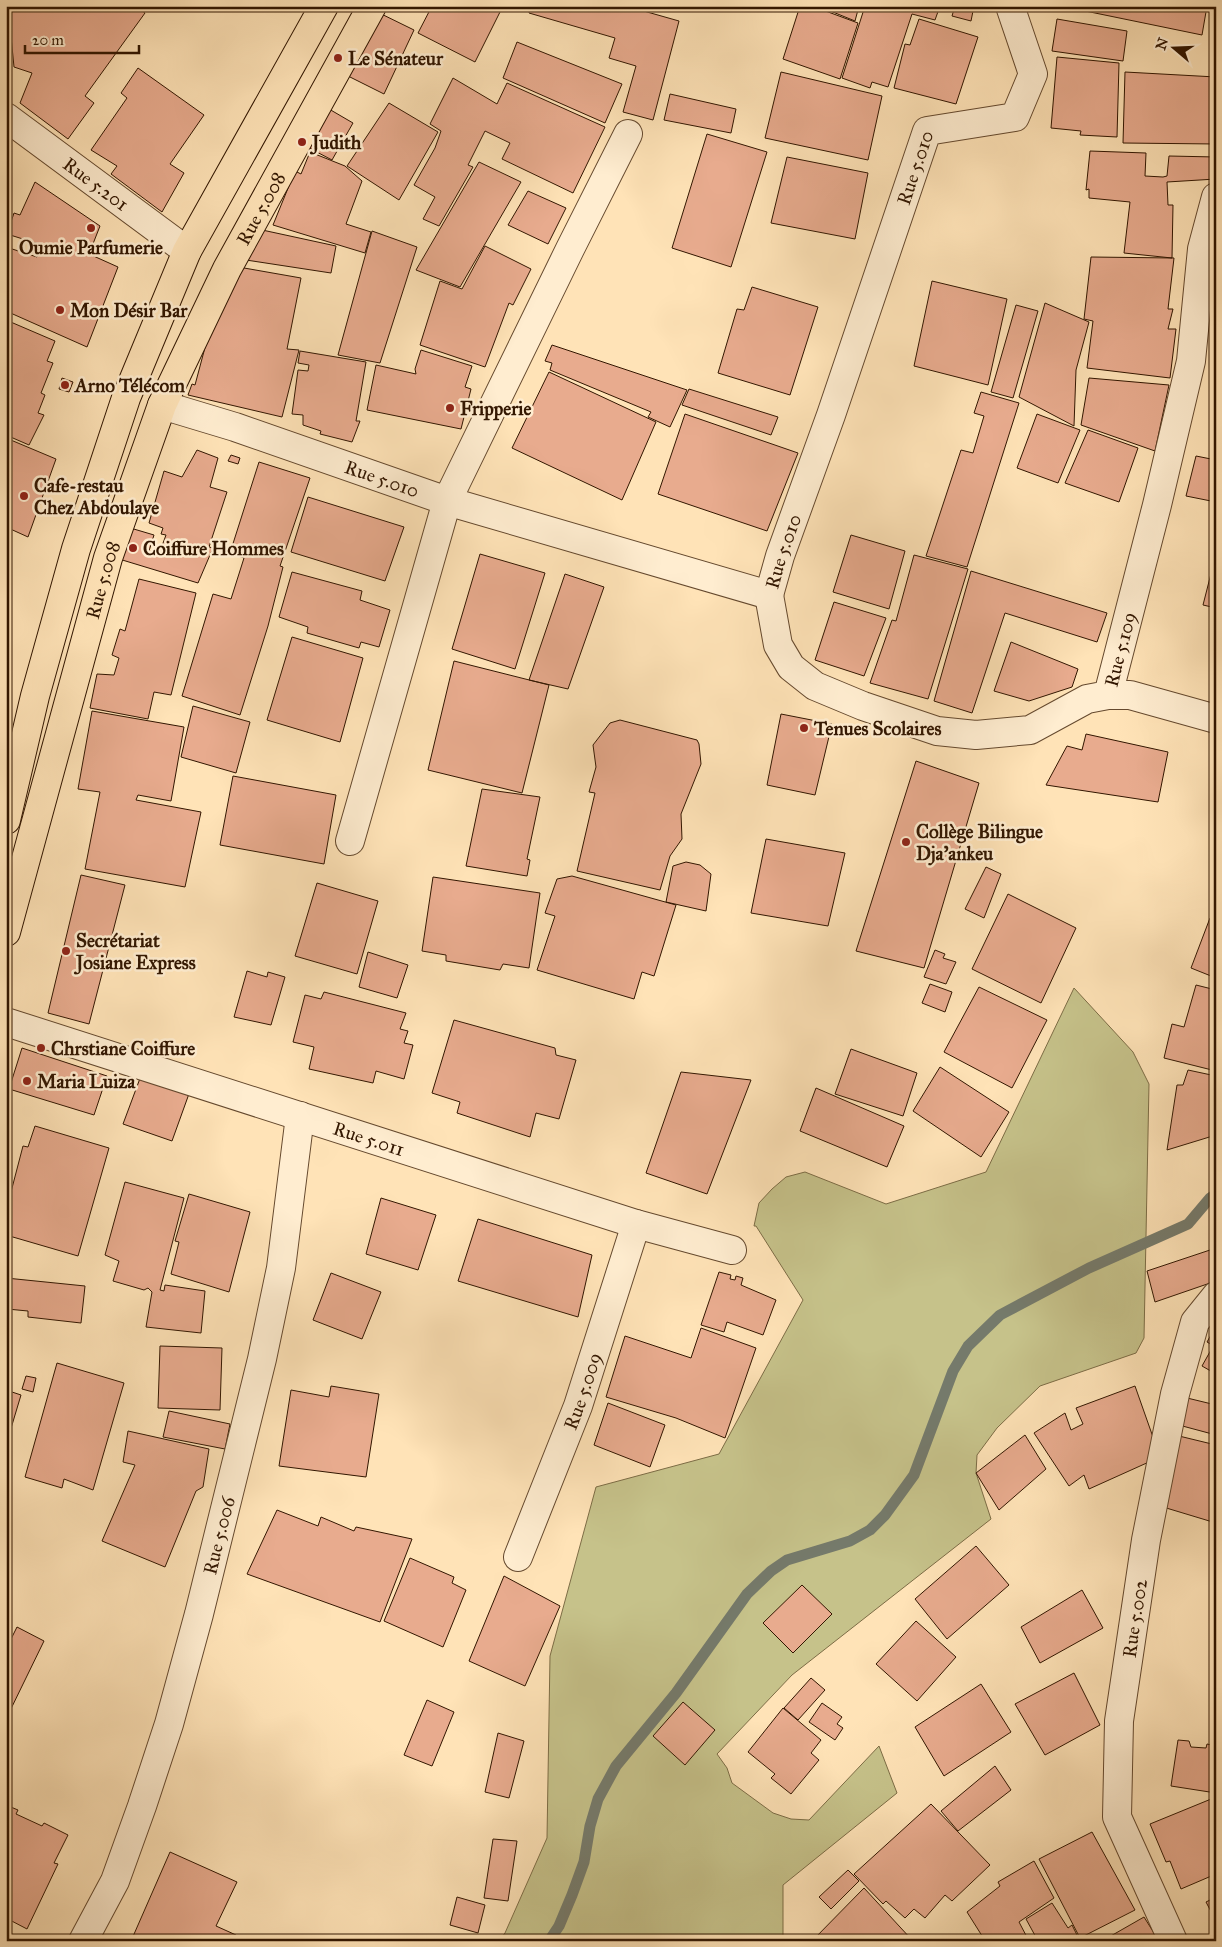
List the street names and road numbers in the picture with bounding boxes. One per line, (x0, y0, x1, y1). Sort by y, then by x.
street label: Rue 5.010 (892, 127, 938, 208)
street label: Rue 5.201 (59, 152, 133, 216)
street label: Rue 5.008 (232, 168, 290, 249)
street label: Rue 5.010 (342, 455, 422, 502)
street label: Rue 5.010 (760, 511, 806, 591)
street label: Rue 5.008 (81, 538, 125, 622)
street label: Rue 5.109 (1100, 610, 1141, 689)
street label: Rue 5.011 (330, 1117, 407, 1161)
street label: Rue 5.009 (559, 1350, 606, 1433)
street label: Rue 5.006 (198, 1493, 240, 1577)
street label: Rue 5.002 (1118, 1577, 1152, 1659)

